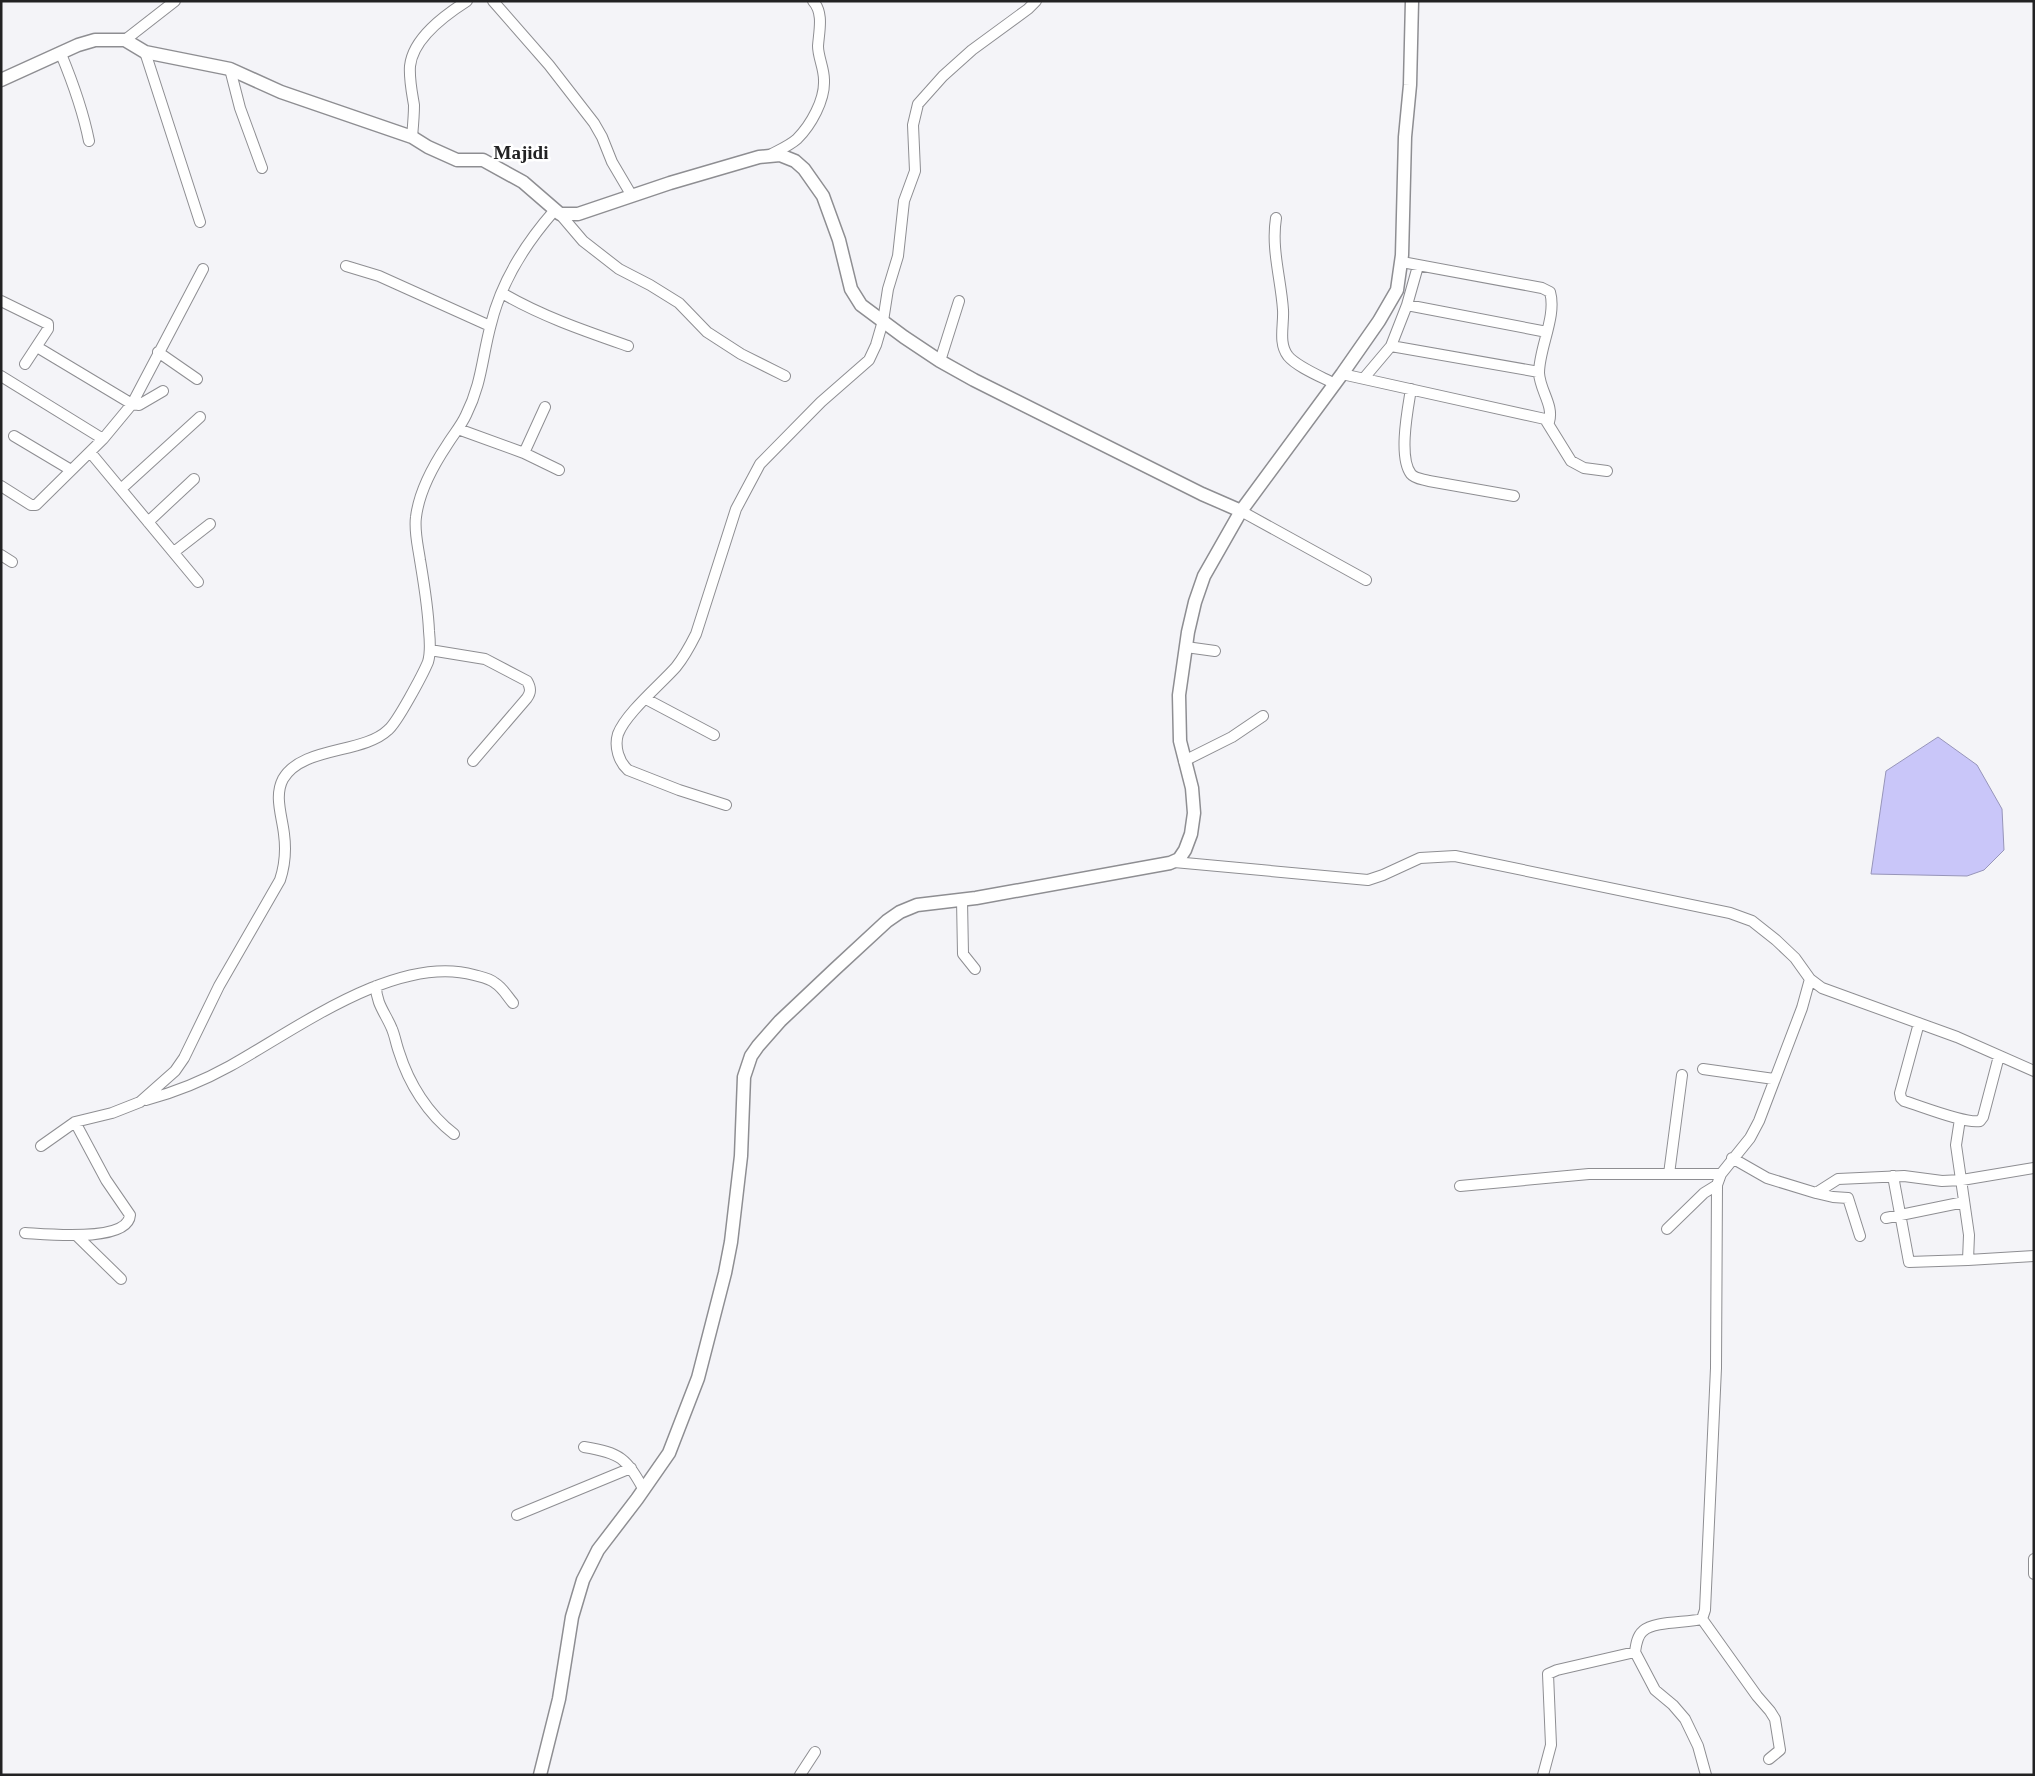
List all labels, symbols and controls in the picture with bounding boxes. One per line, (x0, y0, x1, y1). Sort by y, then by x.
district label: Majidi (494, 142, 548, 163)

